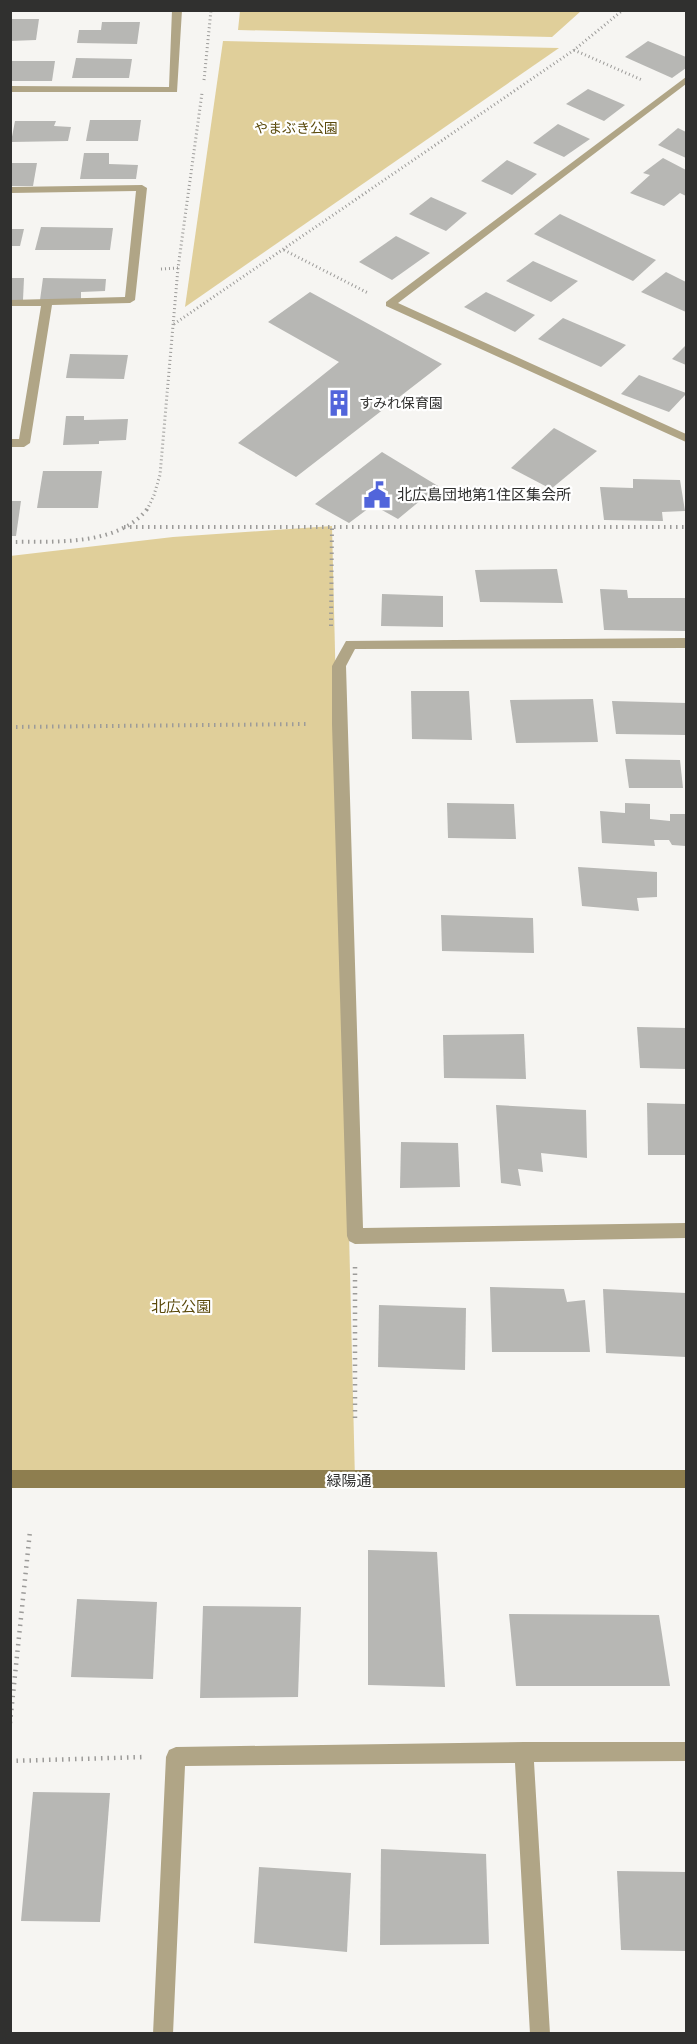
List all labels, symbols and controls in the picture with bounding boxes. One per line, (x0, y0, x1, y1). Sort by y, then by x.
park label: やまぶき公園 (254, 119, 338, 137)
building icon: すみれ保育園 (324, 388, 354, 418)
place label: すみれ保育園 (359, 394, 443, 412)
public building icon: 北広島団地第1住区集会所 (362, 480, 392, 510)
place label: 北広島団地第1住区集会所 (397, 485, 571, 504)
park label: 北広公園 (151, 1297, 211, 1316)
street label: 緑陽通 (326, 1471, 372, 1490)

